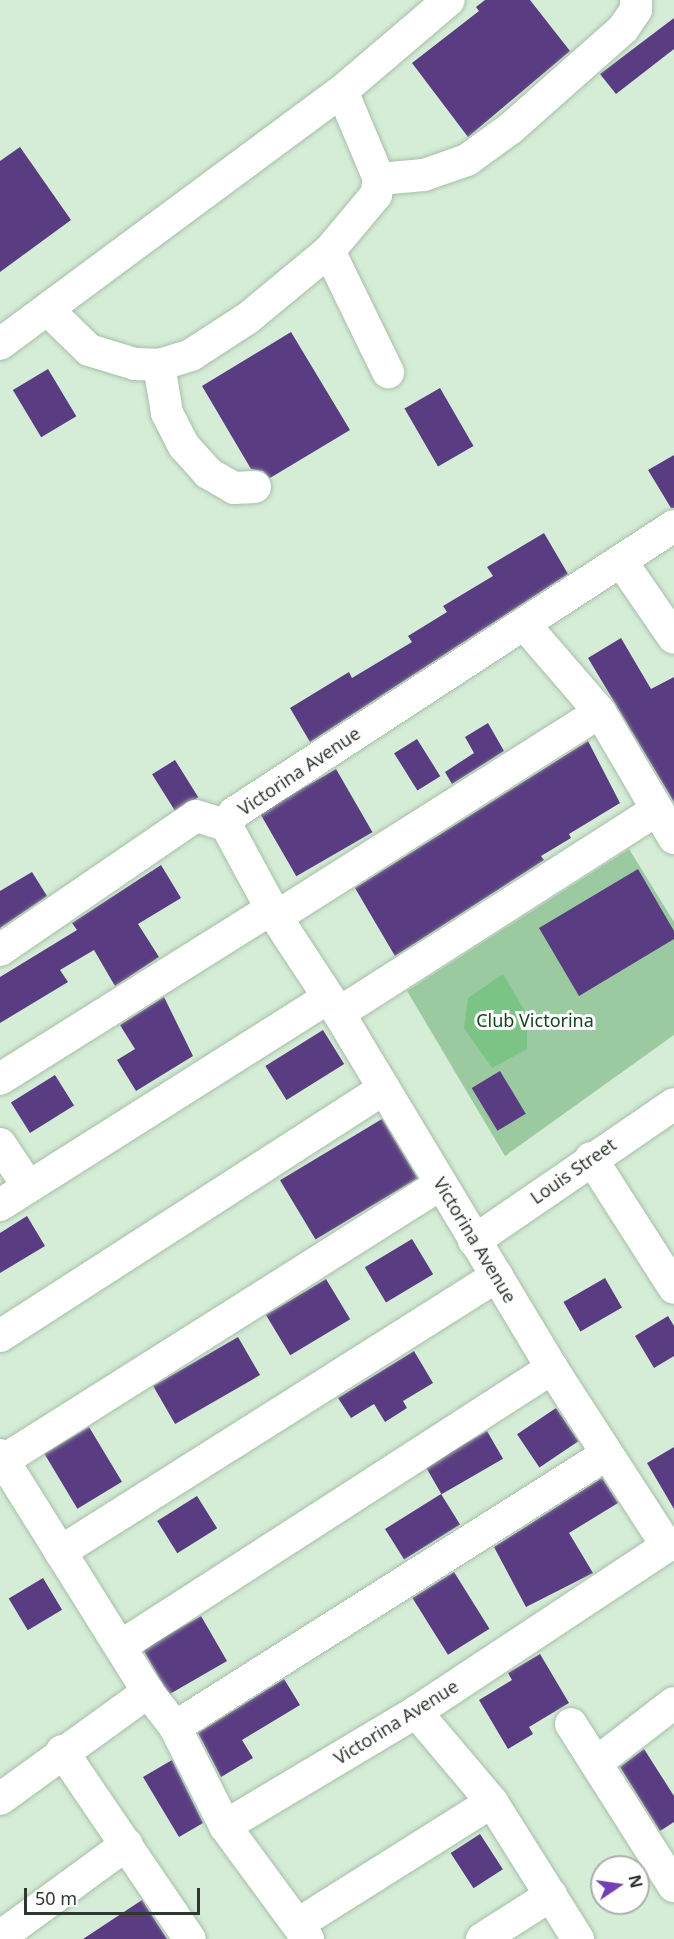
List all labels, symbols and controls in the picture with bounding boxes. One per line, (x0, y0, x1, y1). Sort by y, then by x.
street label: Victorina Avenue (234, 722, 364, 820)
park label: Club Victorina (476, 1009, 594, 1031)
street label: Louis Street (526, 1134, 620, 1208)
street label: Victorina Avenue (429, 1173, 521, 1307)
street label: Victorina Avenue (330, 1675, 462, 1769)
north arrow (590, 1855, 650, 1915)
text: N (623, 1873, 648, 1890)
scale bar (27, 1876, 202, 1914)
text: 50 m (35, 1886, 77, 1910)

